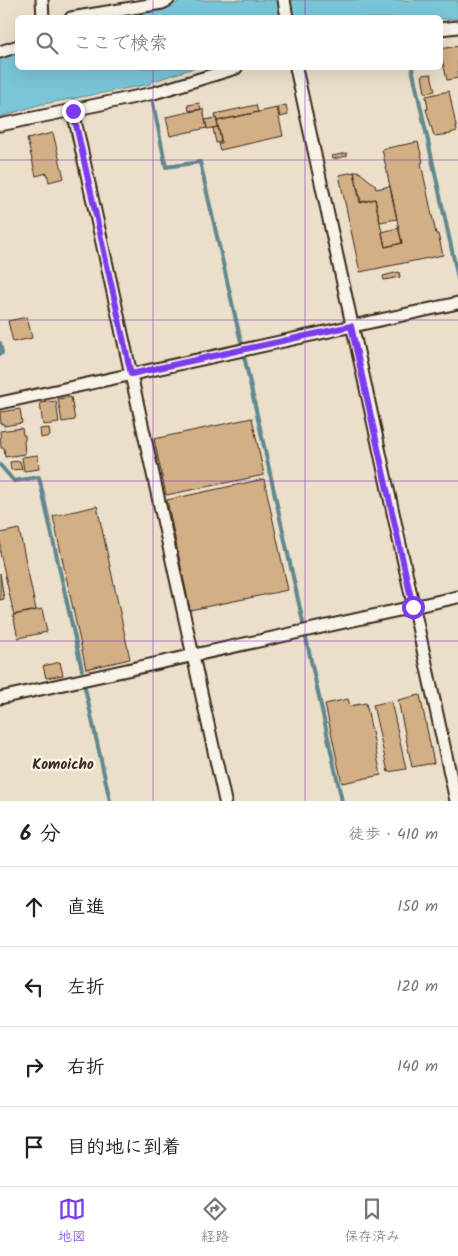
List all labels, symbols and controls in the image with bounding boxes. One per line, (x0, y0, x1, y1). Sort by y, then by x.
search box (15, 15, 443, 70)
icon: search (33, 29, 61, 57)
text: ここで検索 (73, 29, 168, 59)
route end (62, 100, 85, 123)
route start (402, 596, 425, 619)
district label: Komoicho (32, 753, 94, 777)
text: 6 分 (20, 818, 60, 851)
text: 徒歩 · 410 m (348, 822, 438, 847)
icon: ahead (20, 893, 48, 921)
text: 直進 (67, 893, 105, 923)
text: 150 m (397, 894, 438, 919)
icon: left (20, 973, 48, 1001)
text: 左折 (67, 973, 105, 1003)
text: 120 m (397, 974, 438, 999)
icon: right (20, 1053, 48, 1081)
text: 右折 (67, 1053, 105, 1083)
text: 140 m (397, 1054, 438, 1079)
icon: arrive (20, 1133, 48, 1161)
text: 目的地に到着 (67, 1133, 181, 1163)
tab: 地図 (58, 1195, 86, 1248)
tab: 経路 (201, 1195, 229, 1248)
tab: 保存済み (344, 1195, 400, 1248)

